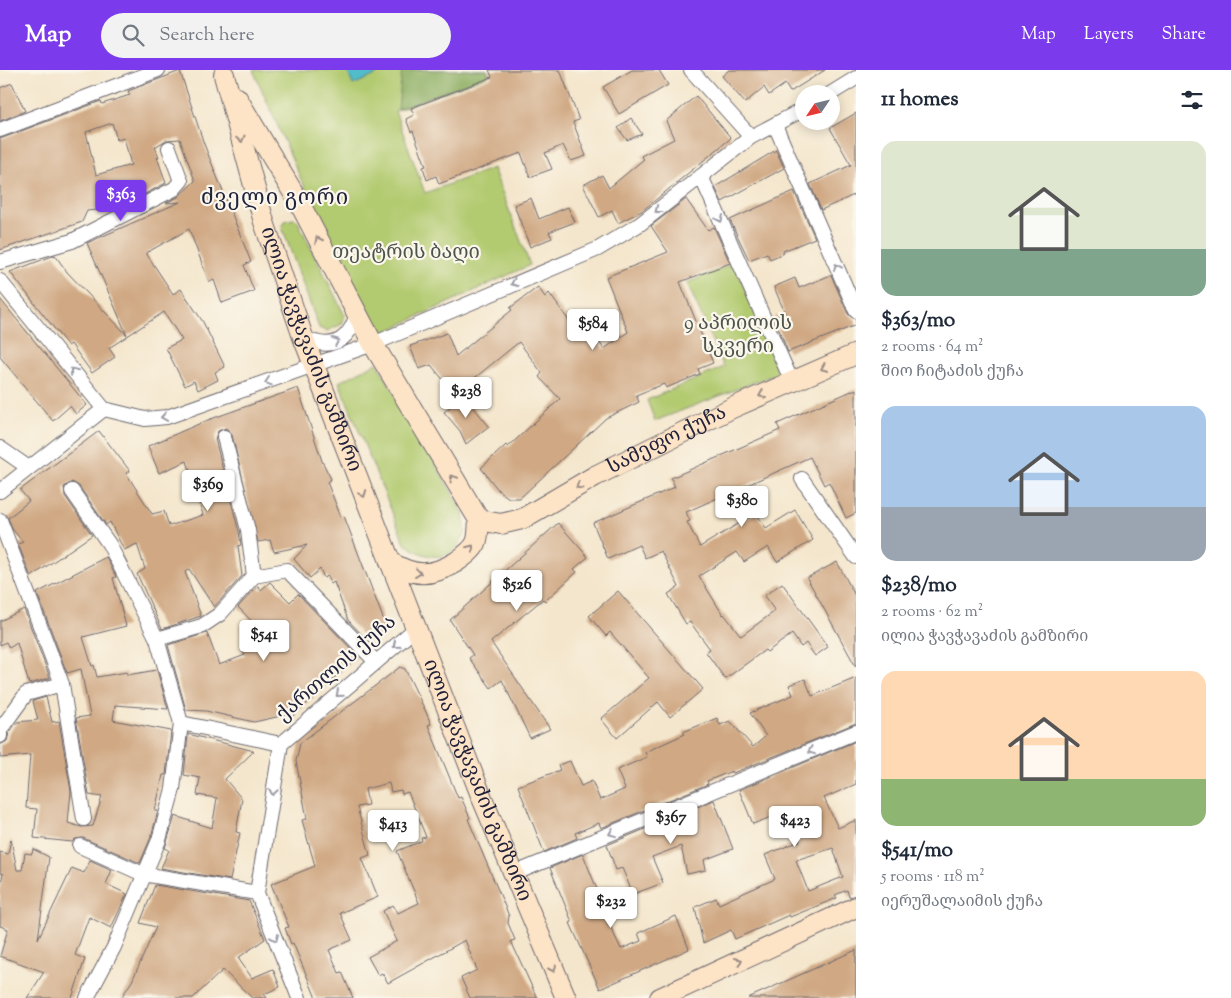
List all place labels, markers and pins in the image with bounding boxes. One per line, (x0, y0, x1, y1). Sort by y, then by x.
pin: $363 (91, 180, 151, 222)
pin: $584 (563, 308, 623, 351)
pin: $238 (436, 376, 496, 419)
pin: $369 (178, 470, 238, 512)
pin: $380 (712, 486, 772, 528)
pin: $526 (487, 570, 547, 612)
pin: $541 (234, 620, 294, 662)
pin: $367 (641, 802, 701, 845)
pin: $423 (765, 806, 825, 848)
pin: $413 (363, 810, 423, 852)
pin: $232 (581, 886, 641, 929)

